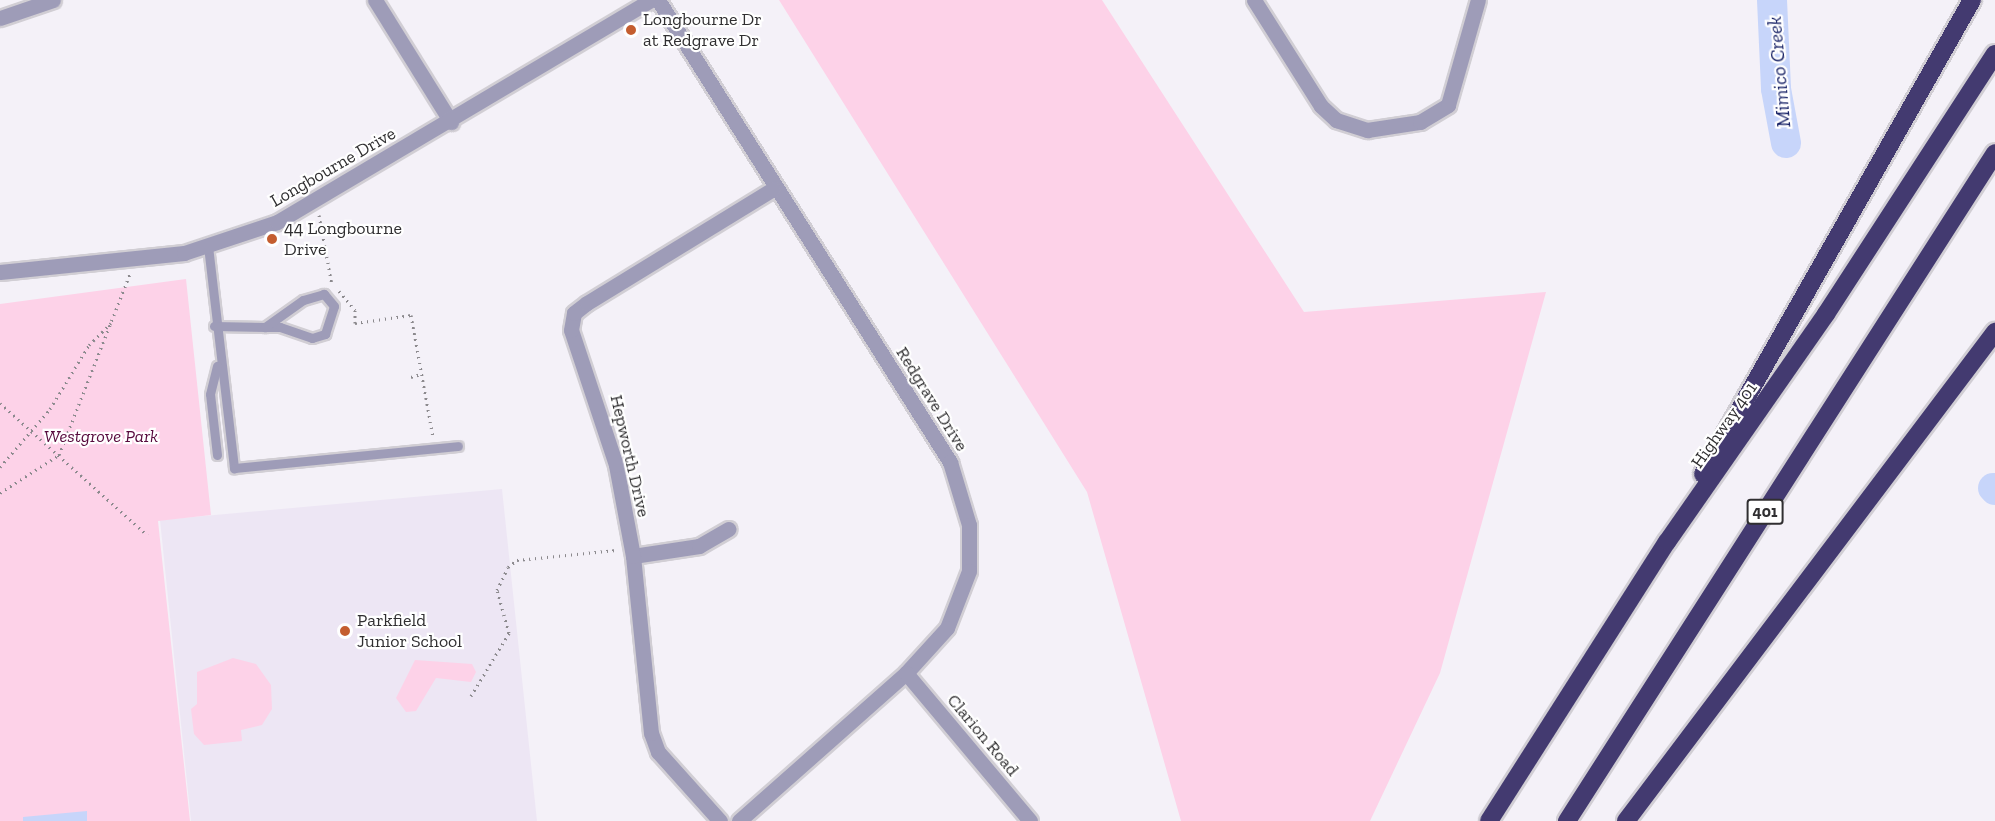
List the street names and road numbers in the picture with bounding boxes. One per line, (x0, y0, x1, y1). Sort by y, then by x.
street label: Longbourne Drive (267, 122, 399, 212)
street label: Redgrave Drive (891, 343, 973, 455)
street label: Highway 401 (1686, 378, 1762, 472)
street label: Hepworth Drive (605, 393, 655, 519)
road number: 401 (1746, 499, 1784, 525)
street label: Clarion Road (943, 690, 1023, 780)

